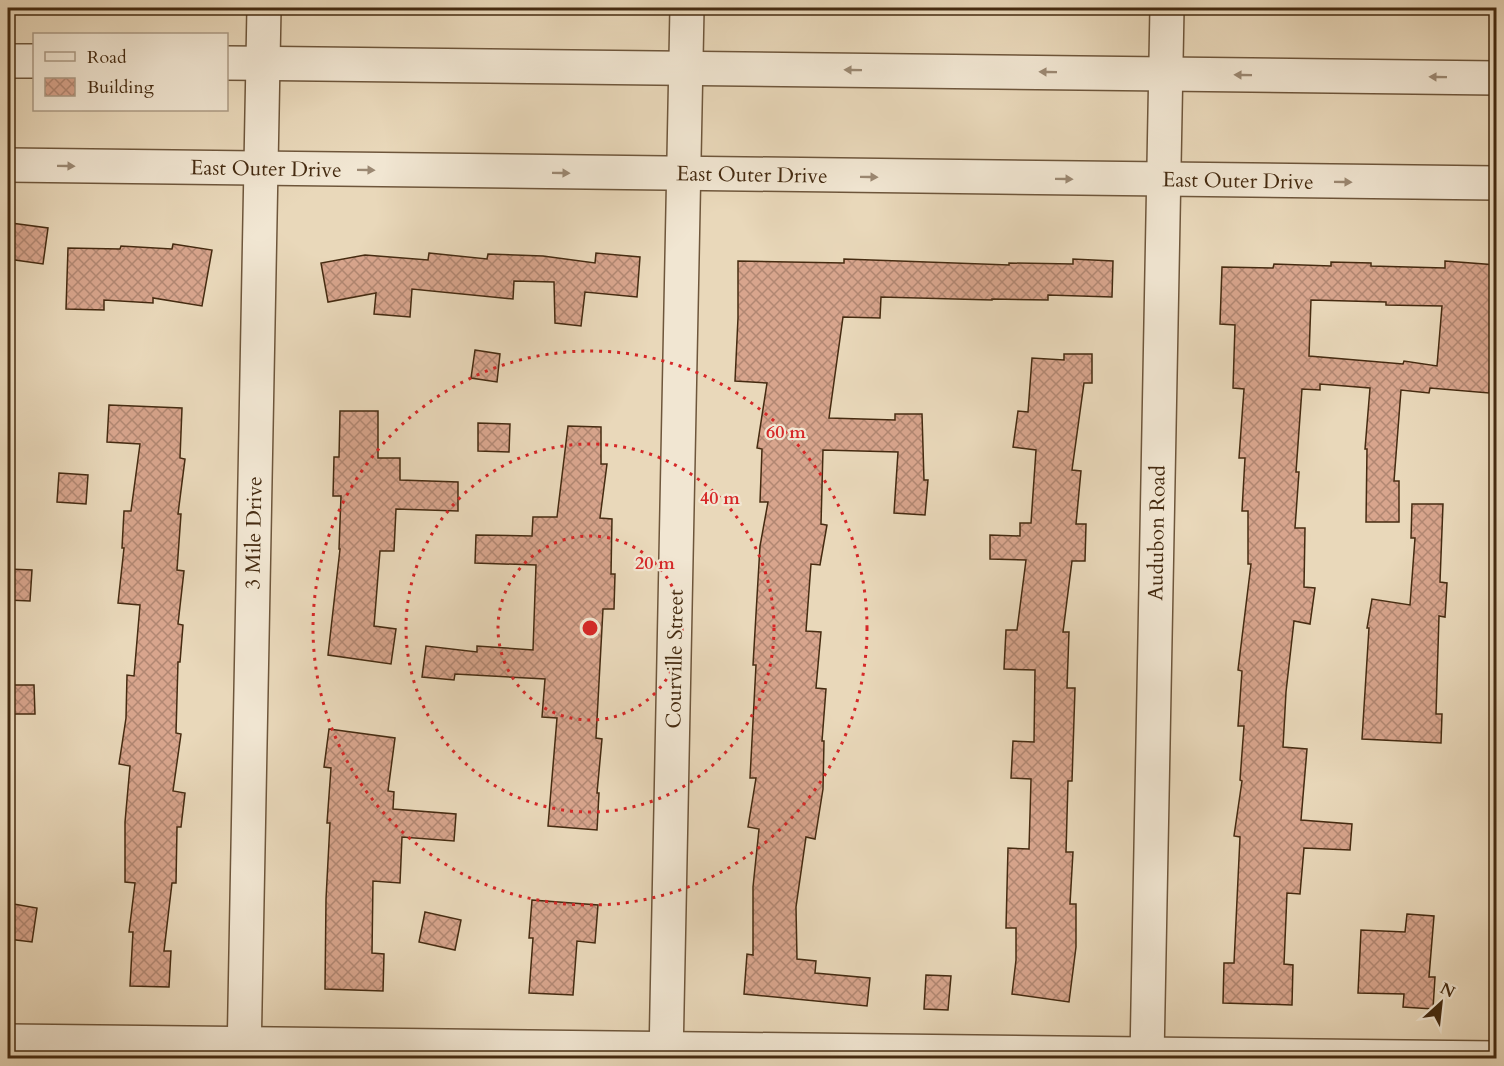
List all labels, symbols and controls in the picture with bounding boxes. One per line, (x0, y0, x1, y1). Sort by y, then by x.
legend (33, 33, 228, 111)
text: Road (87, 45, 127, 70)
one-way arrow (844, 65, 863, 75)
one-way arrow (1039, 68, 1058, 77)
one-way arrow (1234, 70, 1253, 80)
one-way arrow (1429, 72, 1448, 82)
text: Building (87, 75, 155, 100)
street label: East Outer Drive (190, 153, 342, 185)
street label: East Outer Drive (676, 159, 828, 191)
one-way arrow (56, 161, 75, 171)
one-way arrow (356, 165, 375, 175)
street label: East Outer Drive (1162, 165, 1314, 197)
one-way arrow (551, 168, 570, 177)
one-way arrow (859, 172, 878, 181)
one-way arrow (1054, 174, 1073, 184)
one-way arrow (1333, 177, 1352, 187)
text: 60 m (766, 420, 806, 445)
street label: Audubon Road (1141, 465, 1173, 601)
street label: 3 Mile Drive (239, 476, 269, 590)
text: 40 m (700, 486, 740, 511)
text: 20 m (635, 551, 675, 576)
street label: Courville Street (659, 589, 691, 729)
centre of rings (580, 618, 600, 638)
north arrow (1411, 973, 1471, 1033)
text: N (1436, 978, 1459, 1004)

